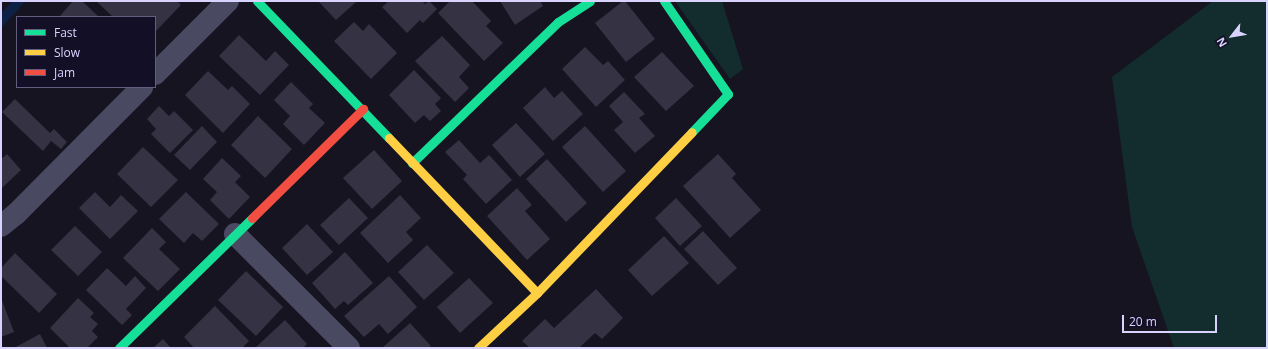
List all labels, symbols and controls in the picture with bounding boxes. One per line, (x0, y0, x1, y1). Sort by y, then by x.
legend (16, 16, 156, 88)
north arrow (1212, 16, 1252, 56)
text: Fast (54, 24, 77, 41)
text: N (1213, 35, 1230, 50)
text: Slow (54, 44, 80, 61)
text: Jam (54, 64, 75, 81)
scale bar (1124, 307, 1219, 333)
text: 20 m (1129, 313, 1157, 330)

